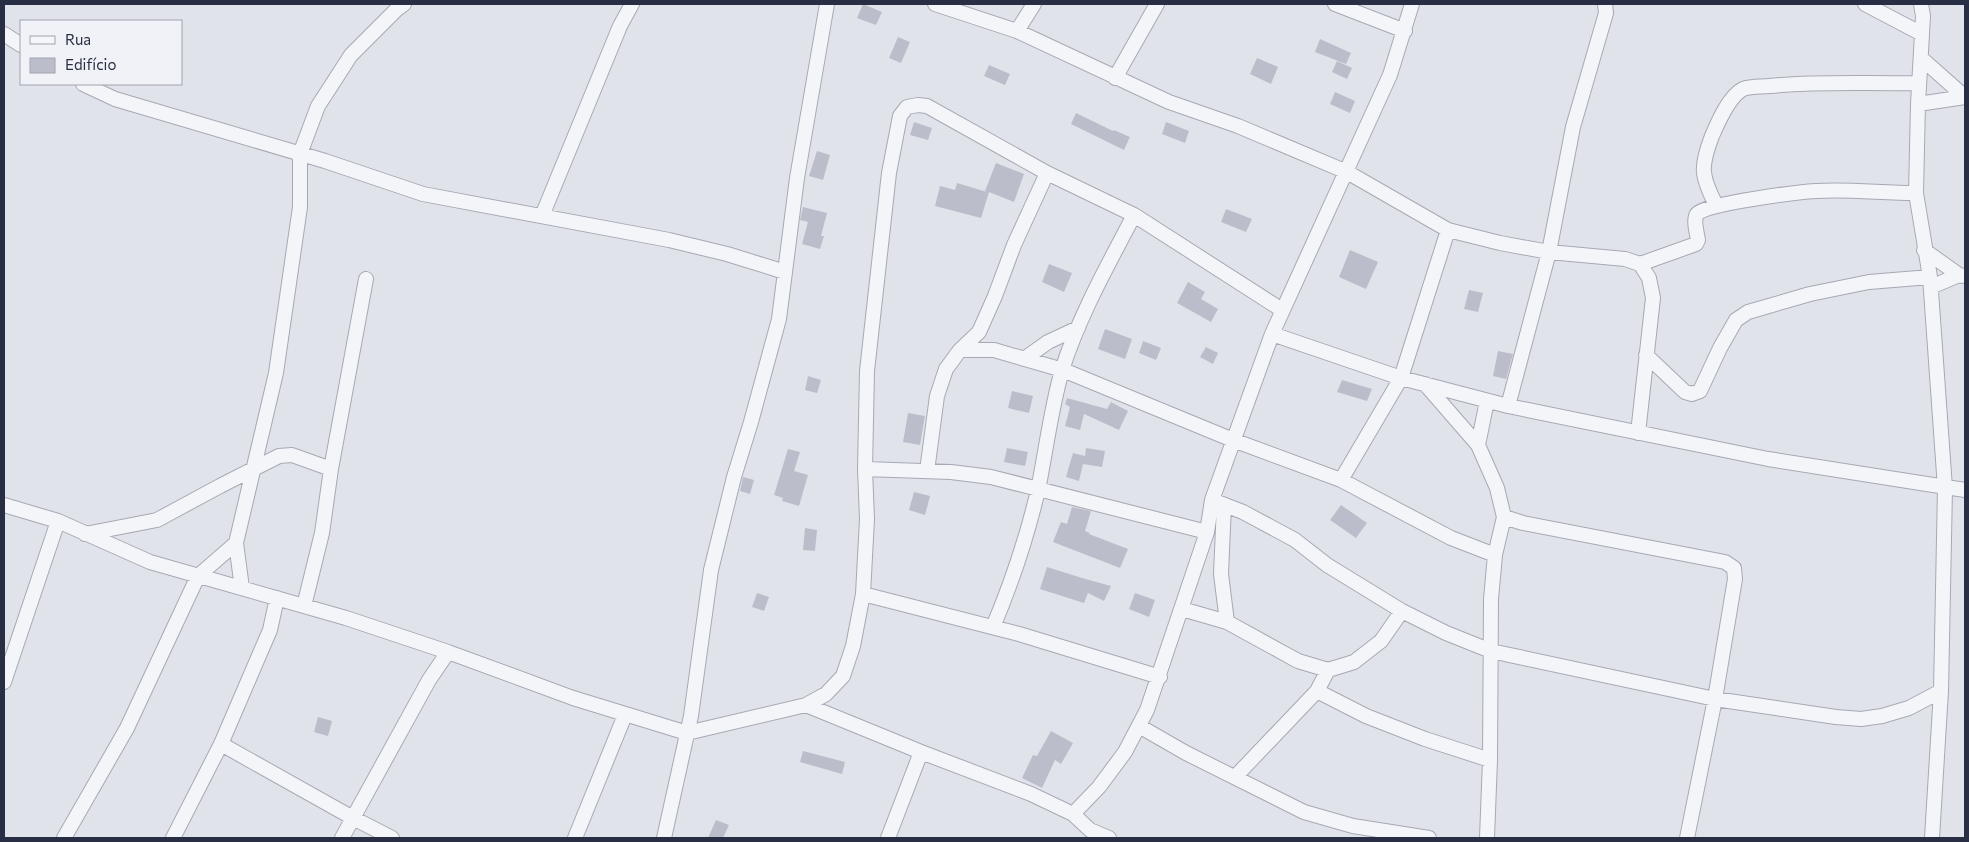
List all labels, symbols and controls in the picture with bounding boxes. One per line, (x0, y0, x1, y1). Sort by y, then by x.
legend (20, 20, 182, 85)
text: Rua (65, 30, 91, 48)
text: Edifício (65, 55, 116, 73)

